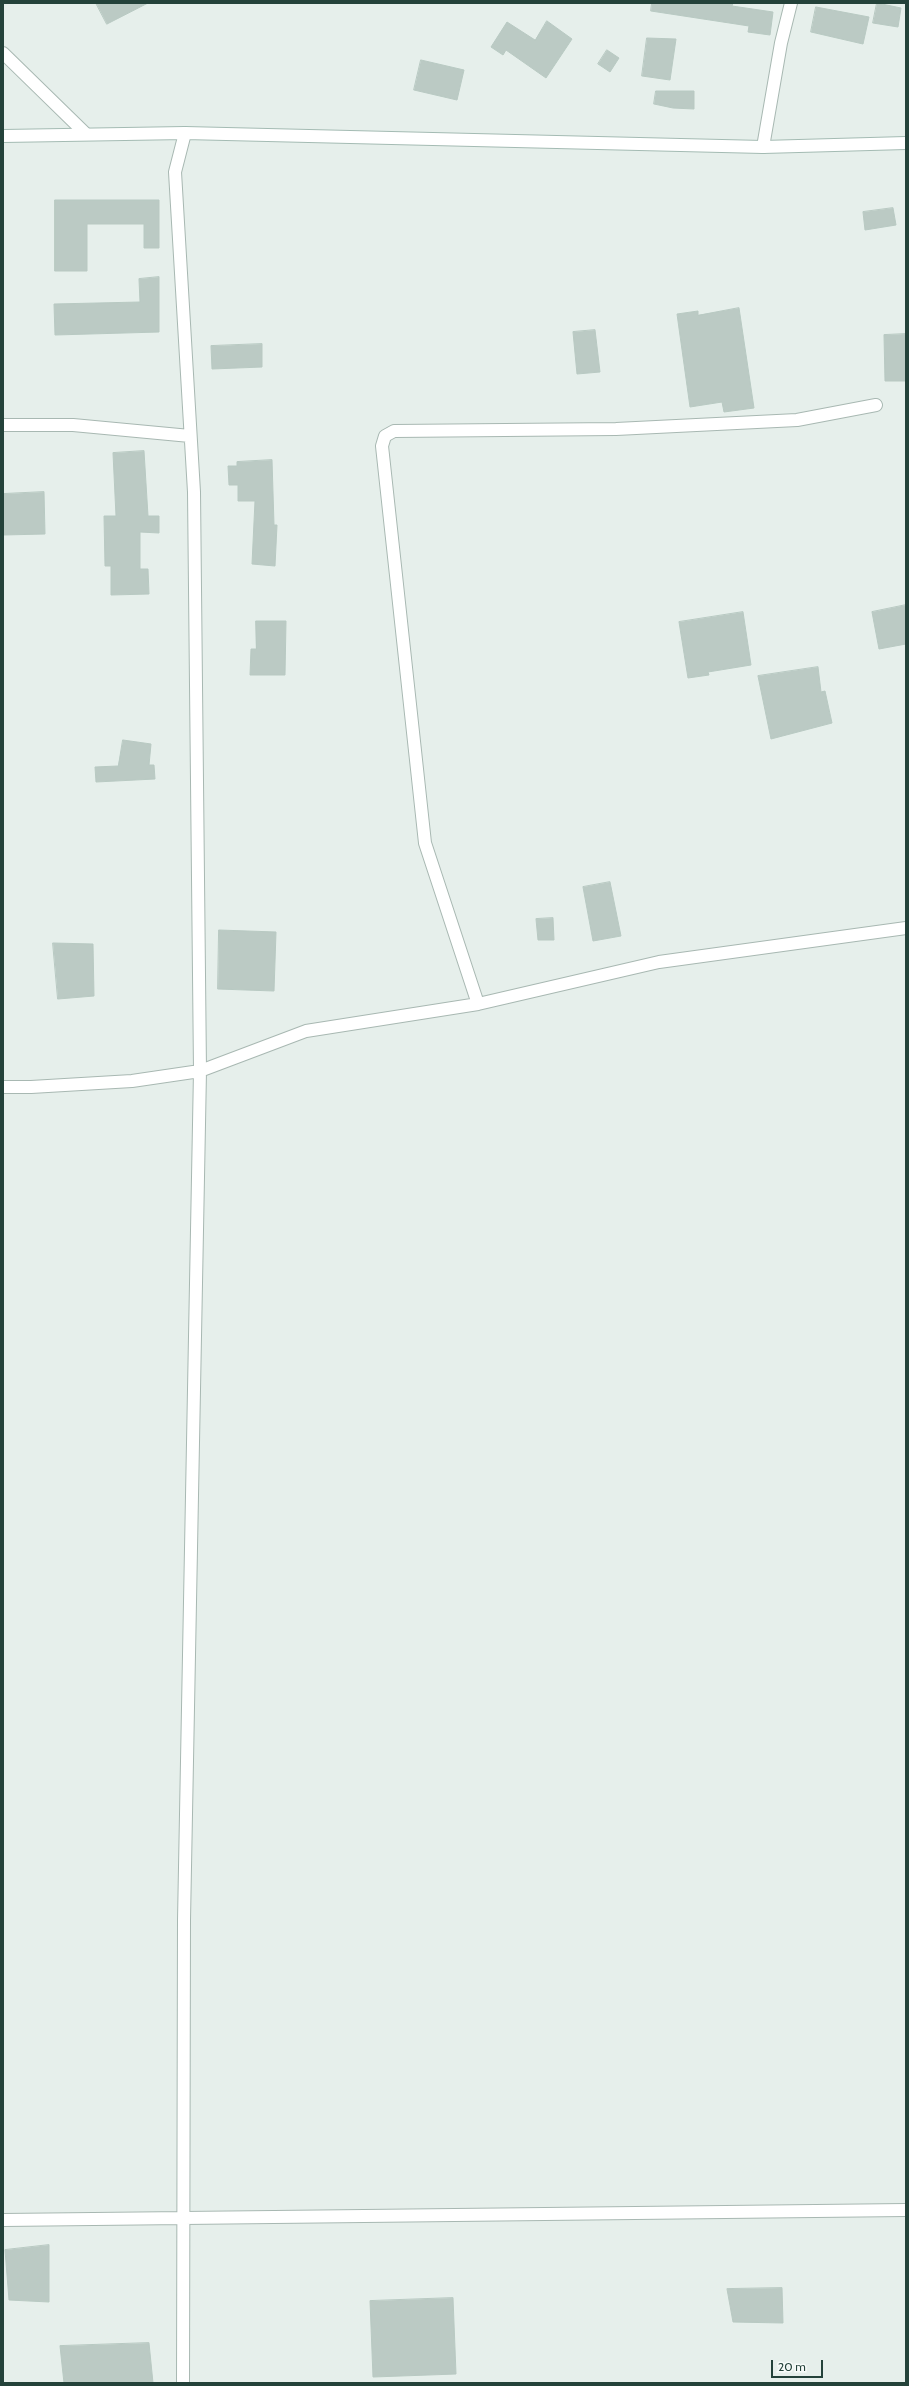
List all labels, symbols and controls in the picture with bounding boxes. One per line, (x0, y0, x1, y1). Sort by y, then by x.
scale bar (773, 2352, 825, 2378)
text: 20 m (778, 2359, 806, 2374)

